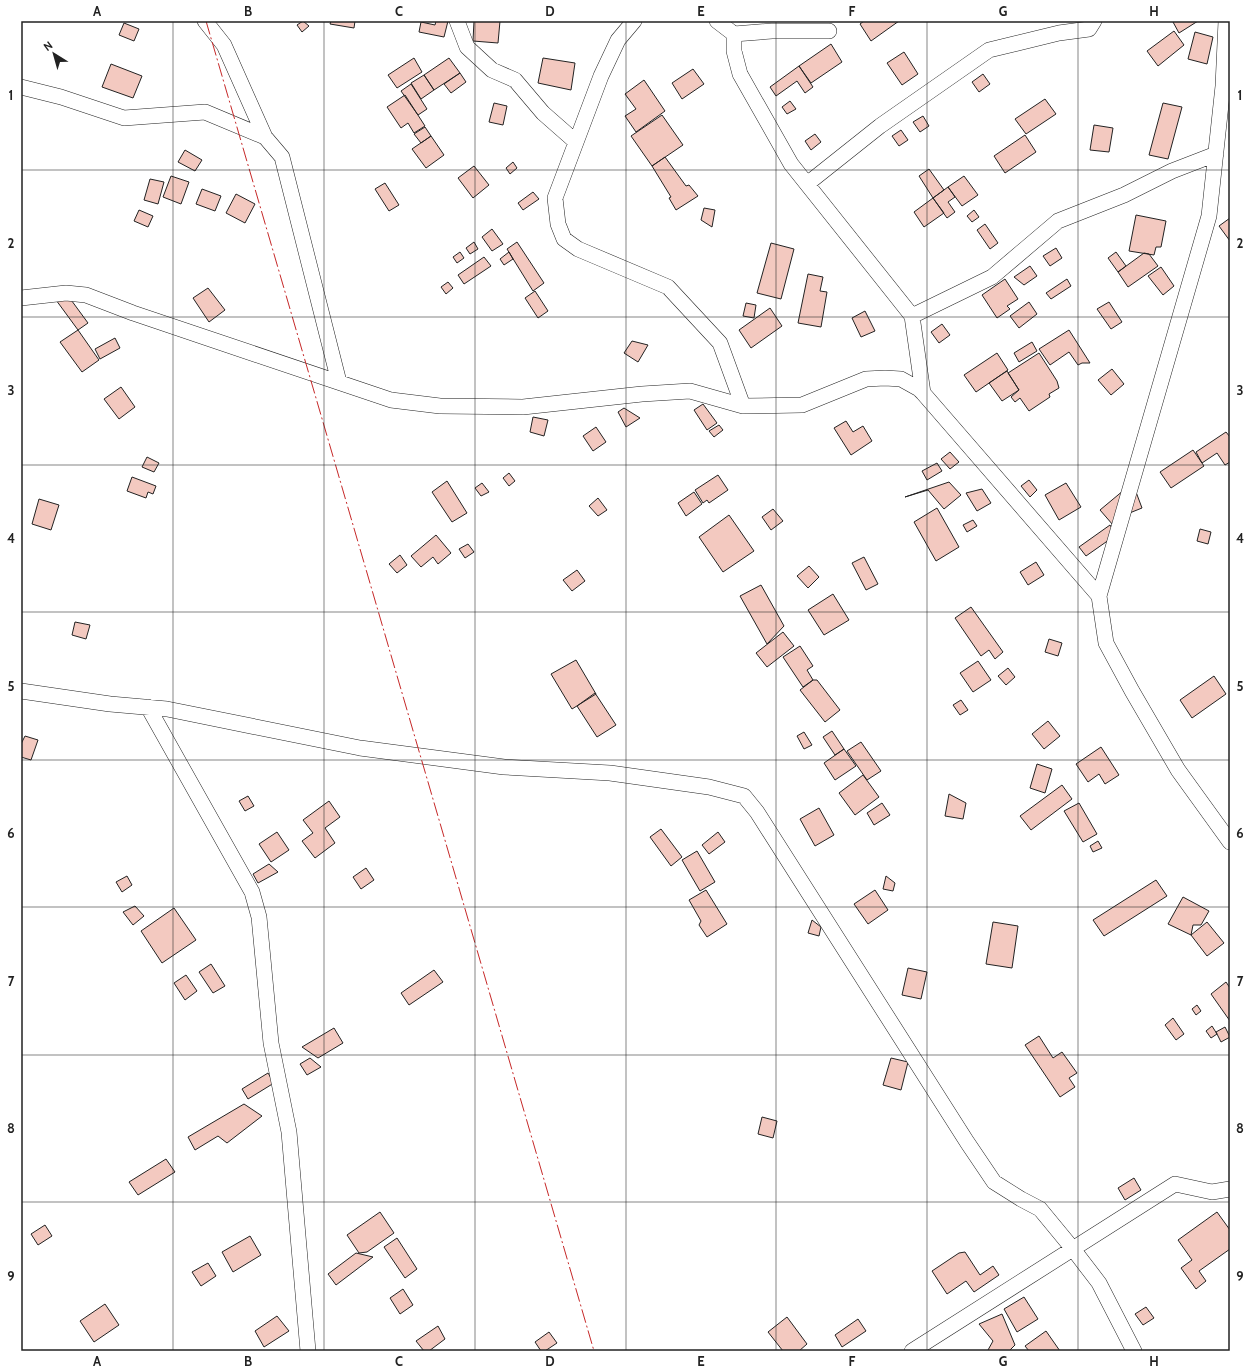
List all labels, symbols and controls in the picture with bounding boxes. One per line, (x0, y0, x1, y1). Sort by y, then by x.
text: A (93, 3, 102, 19)
text: B (244, 3, 252, 19)
text: C (395, 3, 403, 19)
text: D (545, 3, 555, 19)
text: E (697, 3, 705, 19)
text: F (849, 3, 856, 19)
text: G (999, 3, 1008, 19)
text: H (1149, 3, 1159, 19)
north arrow (34, 34, 74, 74)
text: N (41, 38, 55, 54)
text: 1 (9, 87, 13, 103)
text: 1 (1238, 87, 1242, 103)
text: 2 (8, 235, 15, 251)
text: 2 (1237, 235, 1244, 251)
text: 3 (7, 382, 15, 398)
text: 3 (1236, 382, 1244, 398)
text: 4 (7, 530, 15, 546)
text: 4 (1236, 530, 1244, 546)
text: 5 (8, 678, 15, 694)
text: 5 (1237, 678, 1244, 694)
text: 6 (7, 825, 15, 841)
text: 6 (1236, 825, 1244, 841)
text: 7 (8, 973, 15, 989)
text: 7 (1237, 973, 1244, 989)
text: 8 (7, 1120, 15, 1136)
text: 8 (1236, 1120, 1244, 1136)
text: 9 (7, 1268, 15, 1284)
text: 9 (1236, 1268, 1244, 1284)
text: A (93, 1353, 102, 1369)
text: B (244, 1353, 252, 1369)
text: C (395, 1353, 403, 1369)
text: D (545, 1353, 555, 1369)
text: E (697, 1353, 705, 1369)
text: F (849, 1353, 856, 1369)
text: G (999, 1353, 1008, 1369)
text: H (1149, 1353, 1159, 1369)

